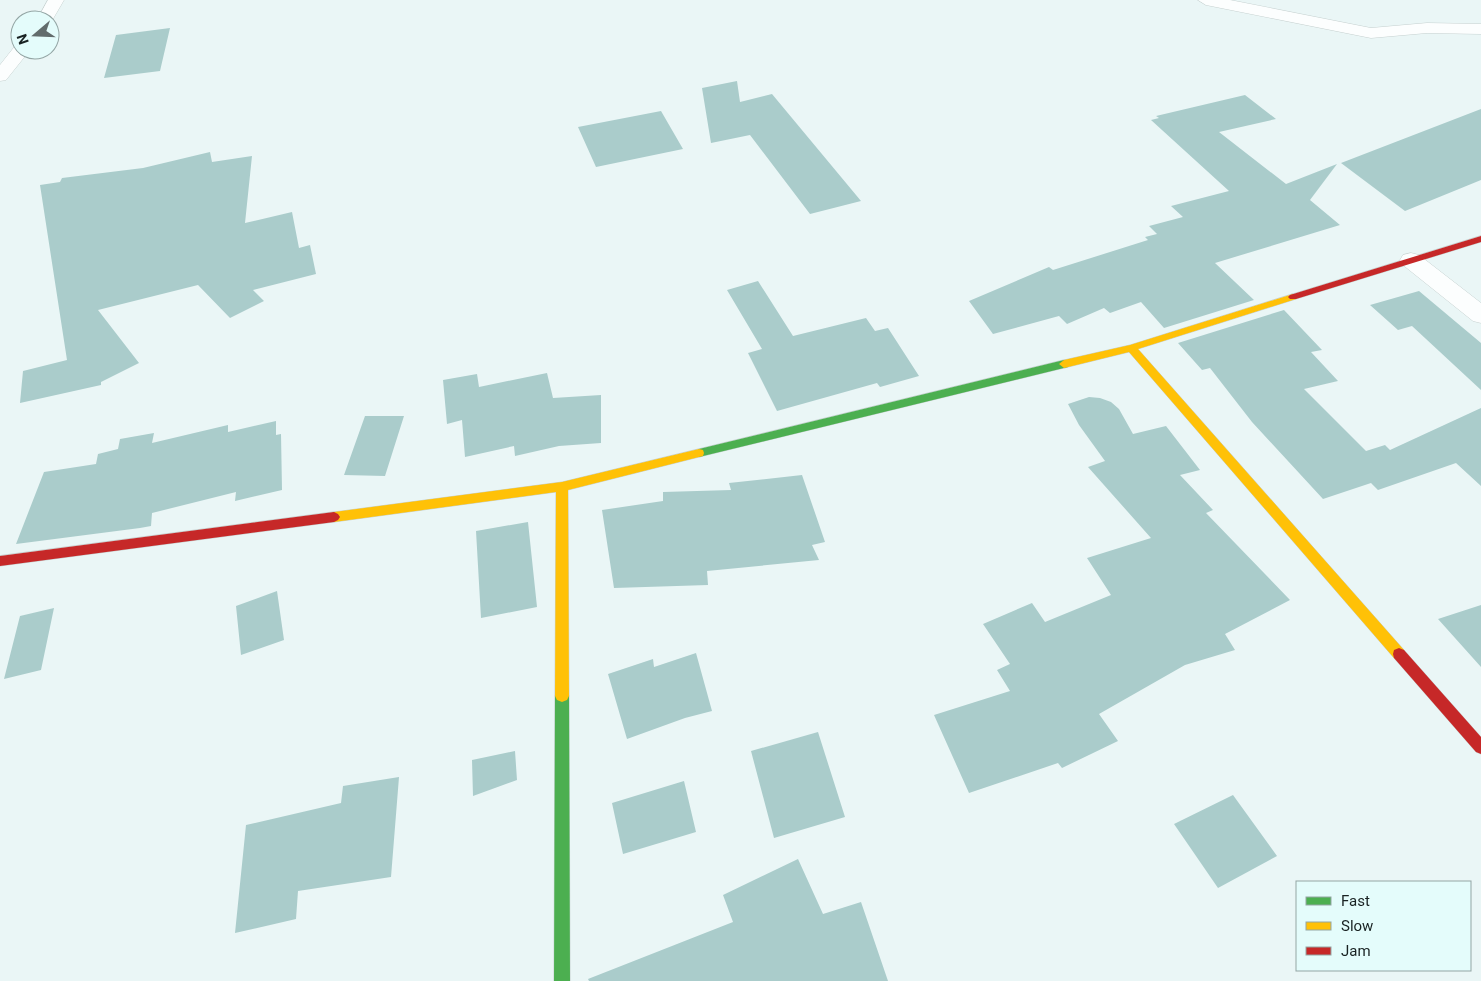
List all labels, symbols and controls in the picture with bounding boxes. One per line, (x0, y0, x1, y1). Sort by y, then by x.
north arrow (10, 10, 60, 60)
text: N (14, 32, 32, 47)
legend (1296, 881, 1471, 971)
text: Fast (1341, 892, 1370, 910)
text: Slow (1341, 917, 1373, 935)
text: Jam (1341, 942, 1371, 960)

